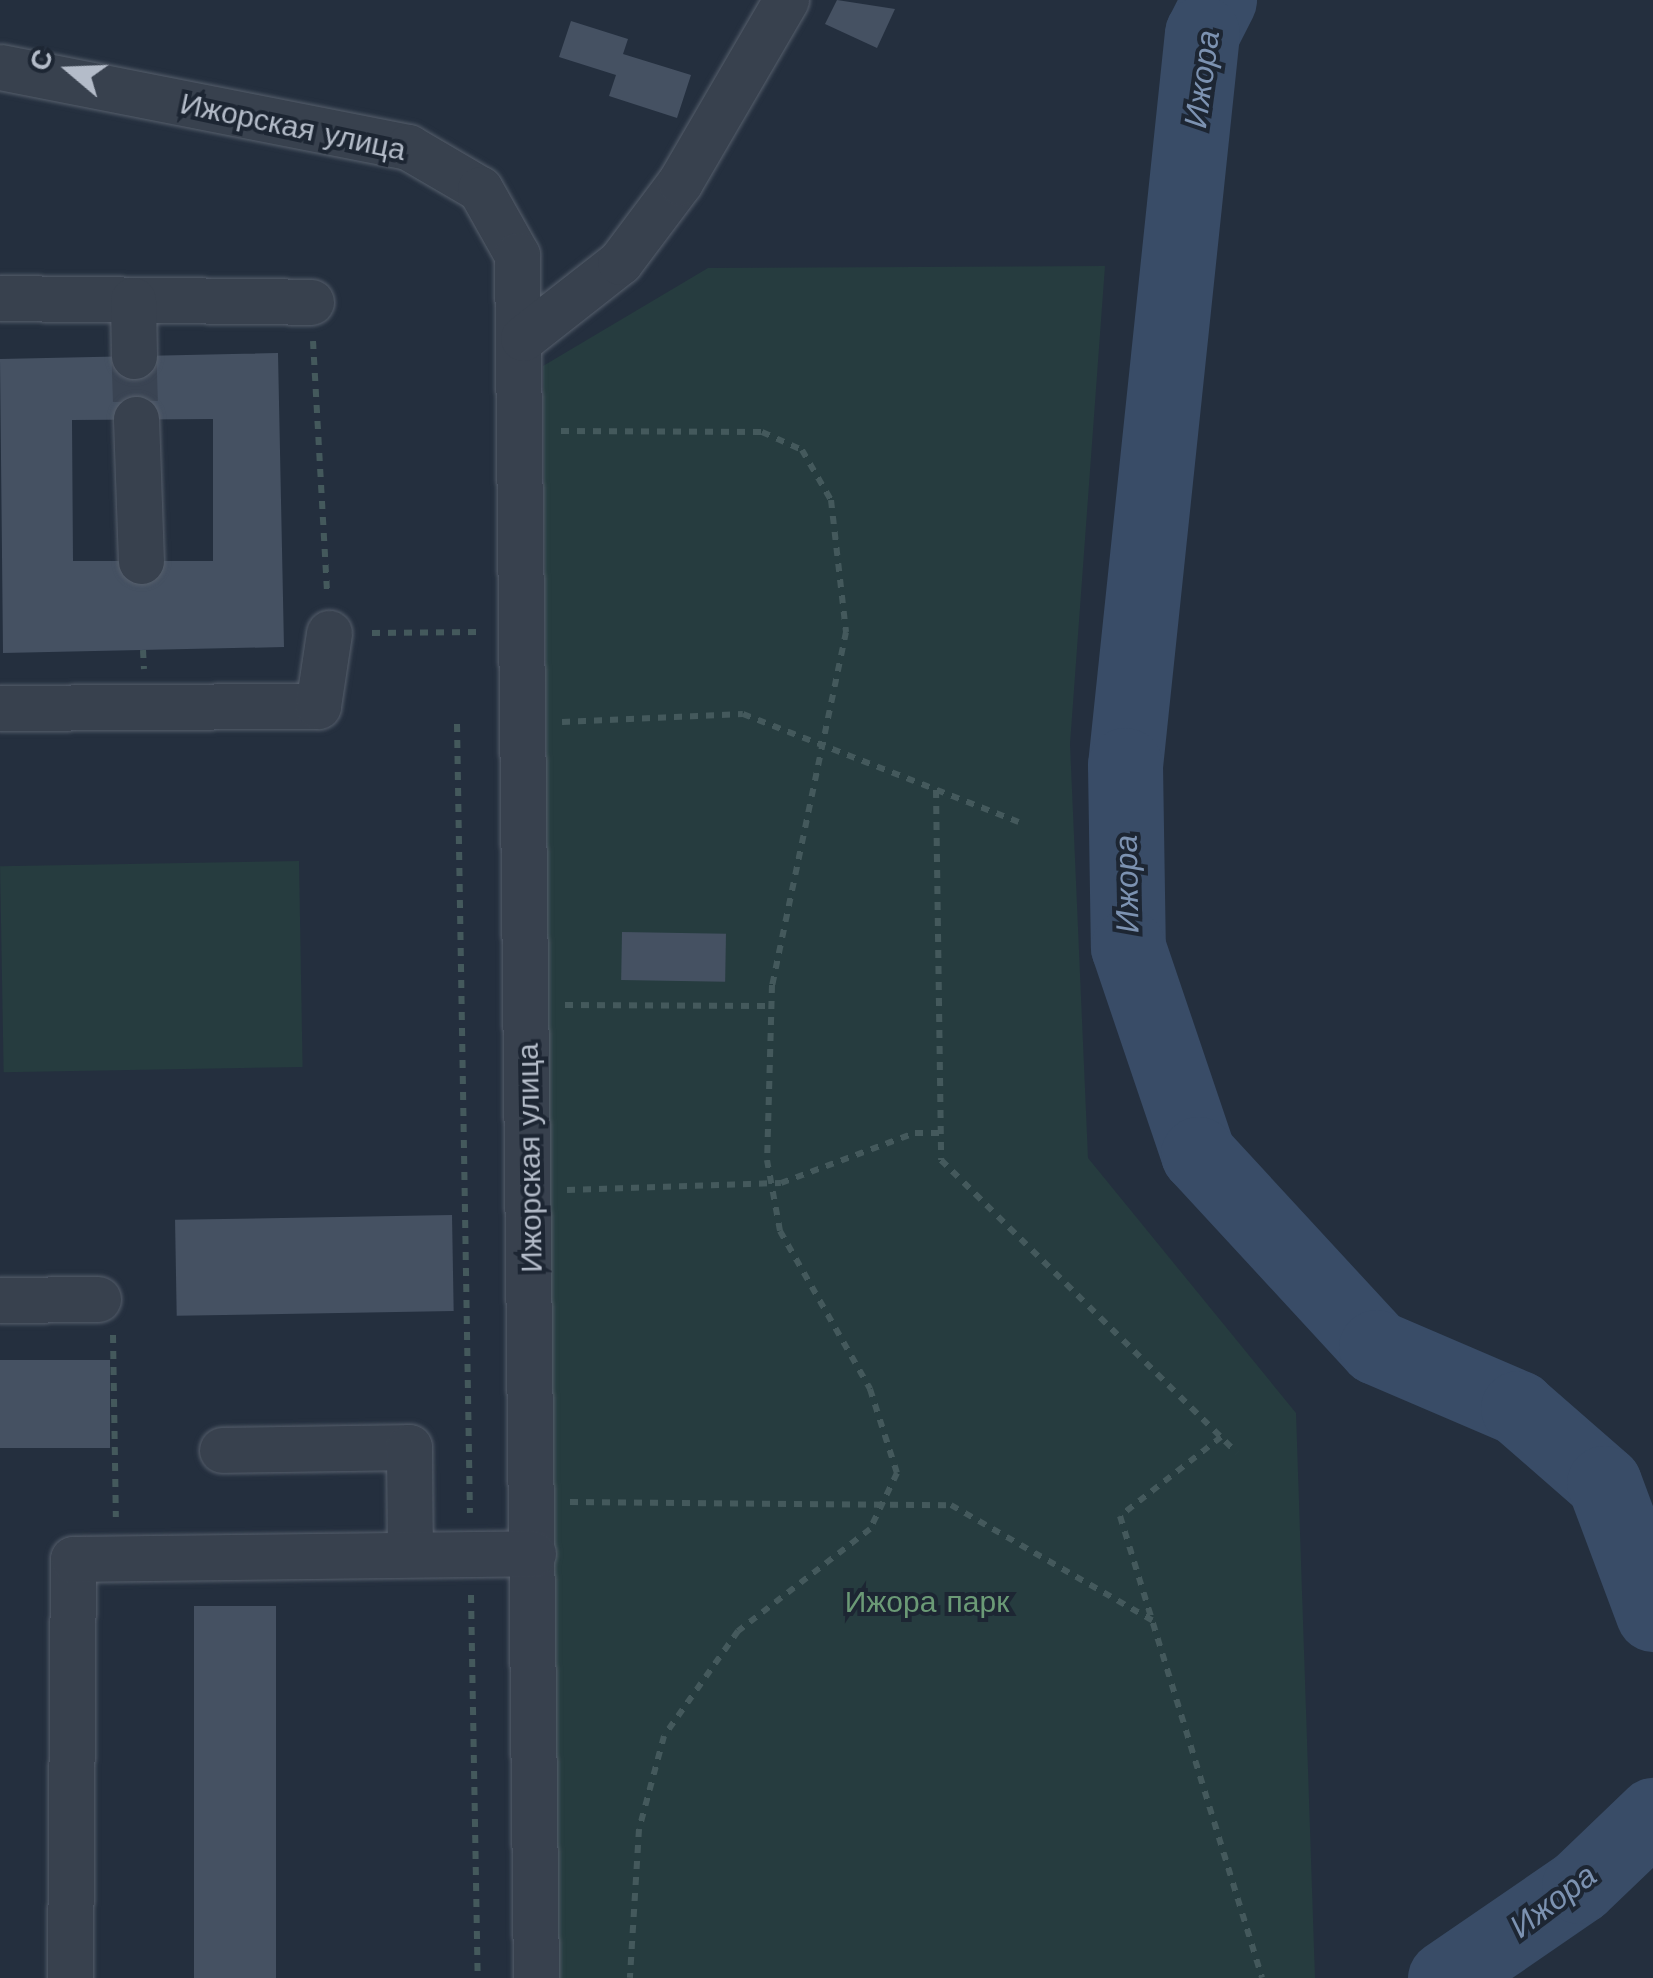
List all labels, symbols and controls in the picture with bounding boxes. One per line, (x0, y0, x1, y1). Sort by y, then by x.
north arrow (20, 20, 120, 120)
water label: Ижора (1176, 28, 1228, 130)
text: С (22, 45, 60, 75)
street label: Ижорская улица (177, 86, 409, 168)
water label: Ижора (1107, 835, 1147, 933)
street label: Ижорская улица (510, 1043, 550, 1273)
park label: Ижора парк (845, 1584, 1009, 1620)
water label: Ижора (1502, 1856, 1604, 1946)

